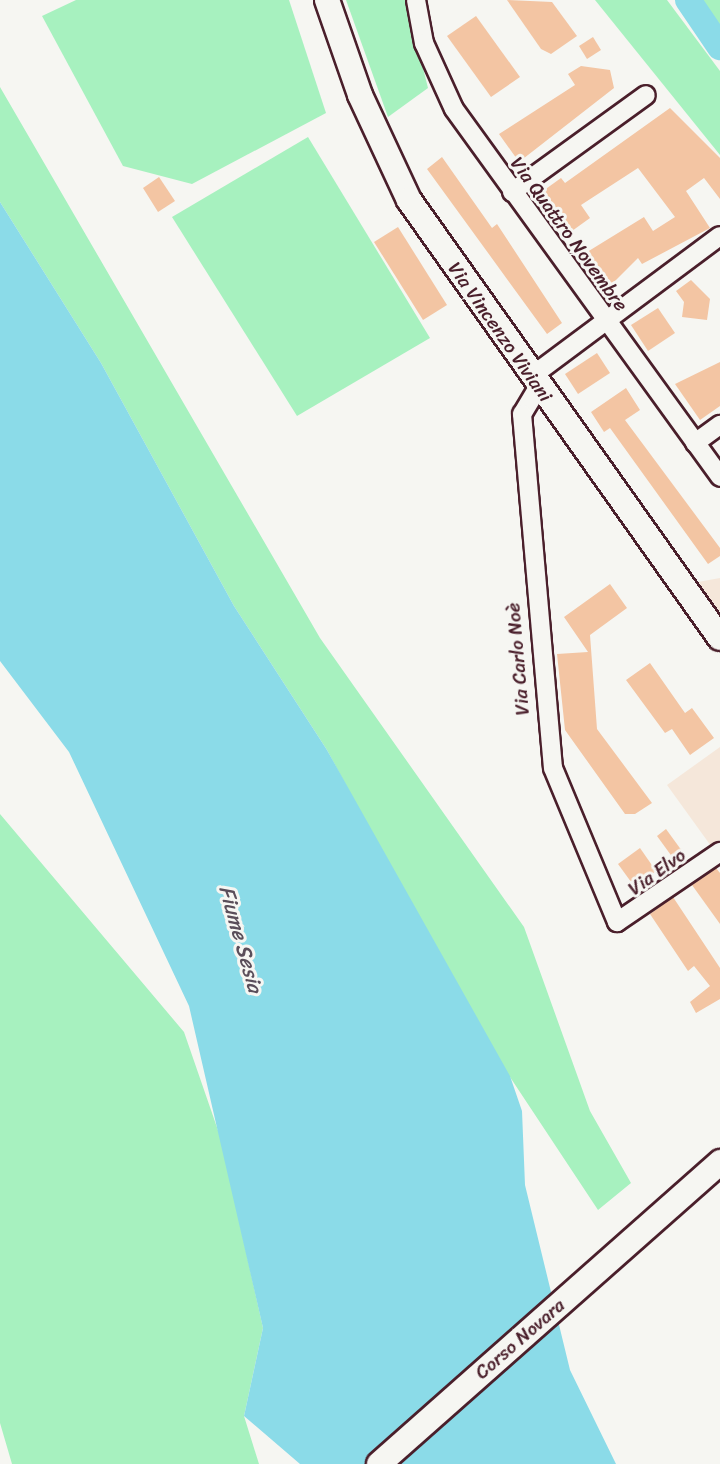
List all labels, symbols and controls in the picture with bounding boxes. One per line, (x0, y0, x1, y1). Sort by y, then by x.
street label: Via Quattro Novembre (506, 153, 632, 315)
street label: Via Vincenzo Viviani (443, 257, 557, 407)
street label: Via Carlo Noè (502, 602, 534, 716)
street label: Via Elvo (624, 844, 690, 900)
water label: Fiume Sesia (214, 883, 268, 995)
street label: Corso Novara (471, 1294, 569, 1384)

